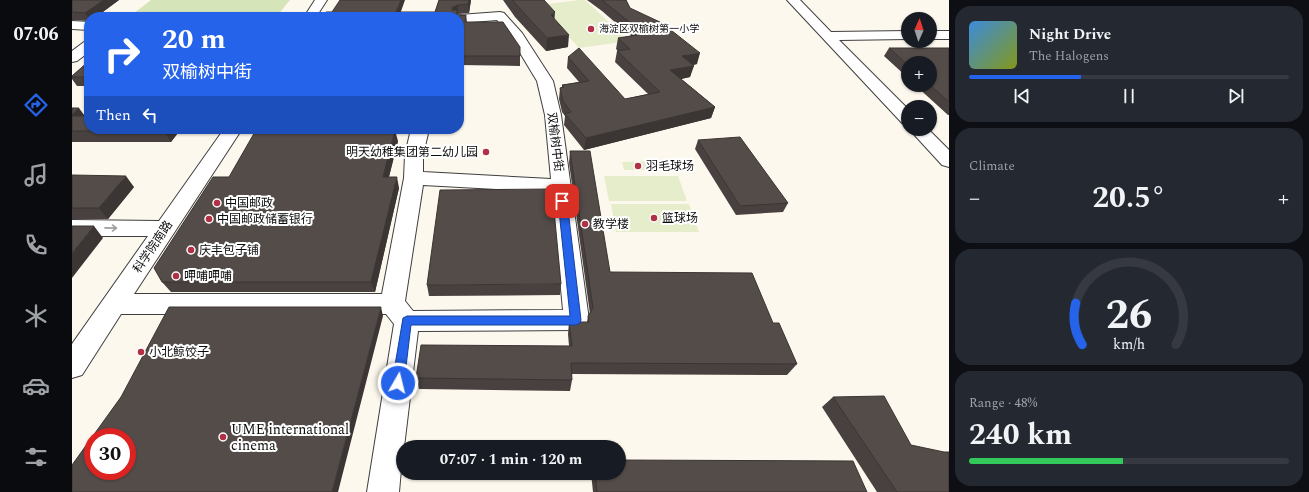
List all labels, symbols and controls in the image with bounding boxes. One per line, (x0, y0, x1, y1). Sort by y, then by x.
north arrow (901, 12, 937, 48)
map controls (901, 12, 937, 136)
text: 20 m (162, 18, 226, 61)
text: 07:06 (13, 21, 59, 48)
place label: 海淀区双榆树第一小学 (599, 21, 699, 37)
text: Night Drive (1029, 23, 1111, 46)
marker: 海淀区双榆树第一小学 (586, 24, 596, 34)
icon: right (96, 28, 148, 80)
text: The Halogens (1029, 46, 1109, 66)
button: + (901, 56, 937, 92)
text: 双榆树中街 (162, 59, 252, 86)
icon: previous (1011, 85, 1033, 107)
icon: pause (1118, 85, 1140, 107)
icon: next (1225, 85, 1247, 107)
icon: directions (22, 91, 50, 119)
button: − (901, 100, 937, 136)
text: Then (96, 104, 131, 127)
icon: left (139, 104, 161, 126)
street label: 双榆树中街 (542, 111, 568, 173)
place label: 明天幼稚集团第二幼儿园 (346, 143, 478, 162)
marker: 明天幼稚集团第二幼儿园 (481, 147, 491, 157)
text: Climate (969, 156, 1015, 176)
place label: 羽毛球场 (646, 157, 694, 176)
icon: music (22, 161, 50, 189)
marker: 羽毛球场 (633, 161, 643, 171)
text: 20.5° (1092, 175, 1166, 221)
text: − (969, 182, 980, 215)
text: + (1278, 182, 1289, 215)
pin (545, 184, 579, 218)
icon: arrive (551, 190, 573, 212)
place label: 中国邮政 (225, 194, 273, 213)
marker: 中国邮政 (212, 198, 222, 208)
place label: 篮球场 (662, 209, 698, 228)
place label: 中国邮政储蓄银行 (217, 210, 313, 229)
marker: 篮球场 (649, 213, 659, 223)
marker: 中国邮政储蓄银行 (204, 214, 214, 224)
place label: 教学楼 (593, 215, 629, 234)
street label: 科学院南路 (128, 217, 178, 277)
marker: 教学楼 (580, 219, 590, 229)
one-way arrow (104, 224, 117, 232)
icon: phone (22, 231, 50, 259)
place label: 庆丰包子铺 (199, 241, 259, 260)
marker: 庆丰包子铺 (186, 245, 196, 255)
place label: 呷哺呷哺 (184, 267, 232, 286)
marker: 呷哺呷哺 (171, 271, 181, 281)
text: 26 (1106, 284, 1152, 347)
icon: climate (22, 302, 50, 330)
text: km/h (1113, 333, 1145, 355)
place label: 小北鲸饺子 (149, 343, 209, 362)
marker: 小北鲸饺子 (136, 347, 146, 357)
position arrow (377, 362, 419, 404)
icon: car (22, 372, 50, 400)
text: Range · 48% (969, 393, 1037, 413)
text: 240 km (969, 412, 1072, 458)
place label: UME international cinema (231, 419, 349, 456)
speed limit sign: 30 (84, 428, 136, 480)
marker: UME international cinema (218, 432, 228, 442)
icon: filters (22, 443, 50, 471)
text: 07:07 · 1 min · 120 m (440, 448, 582, 471)

